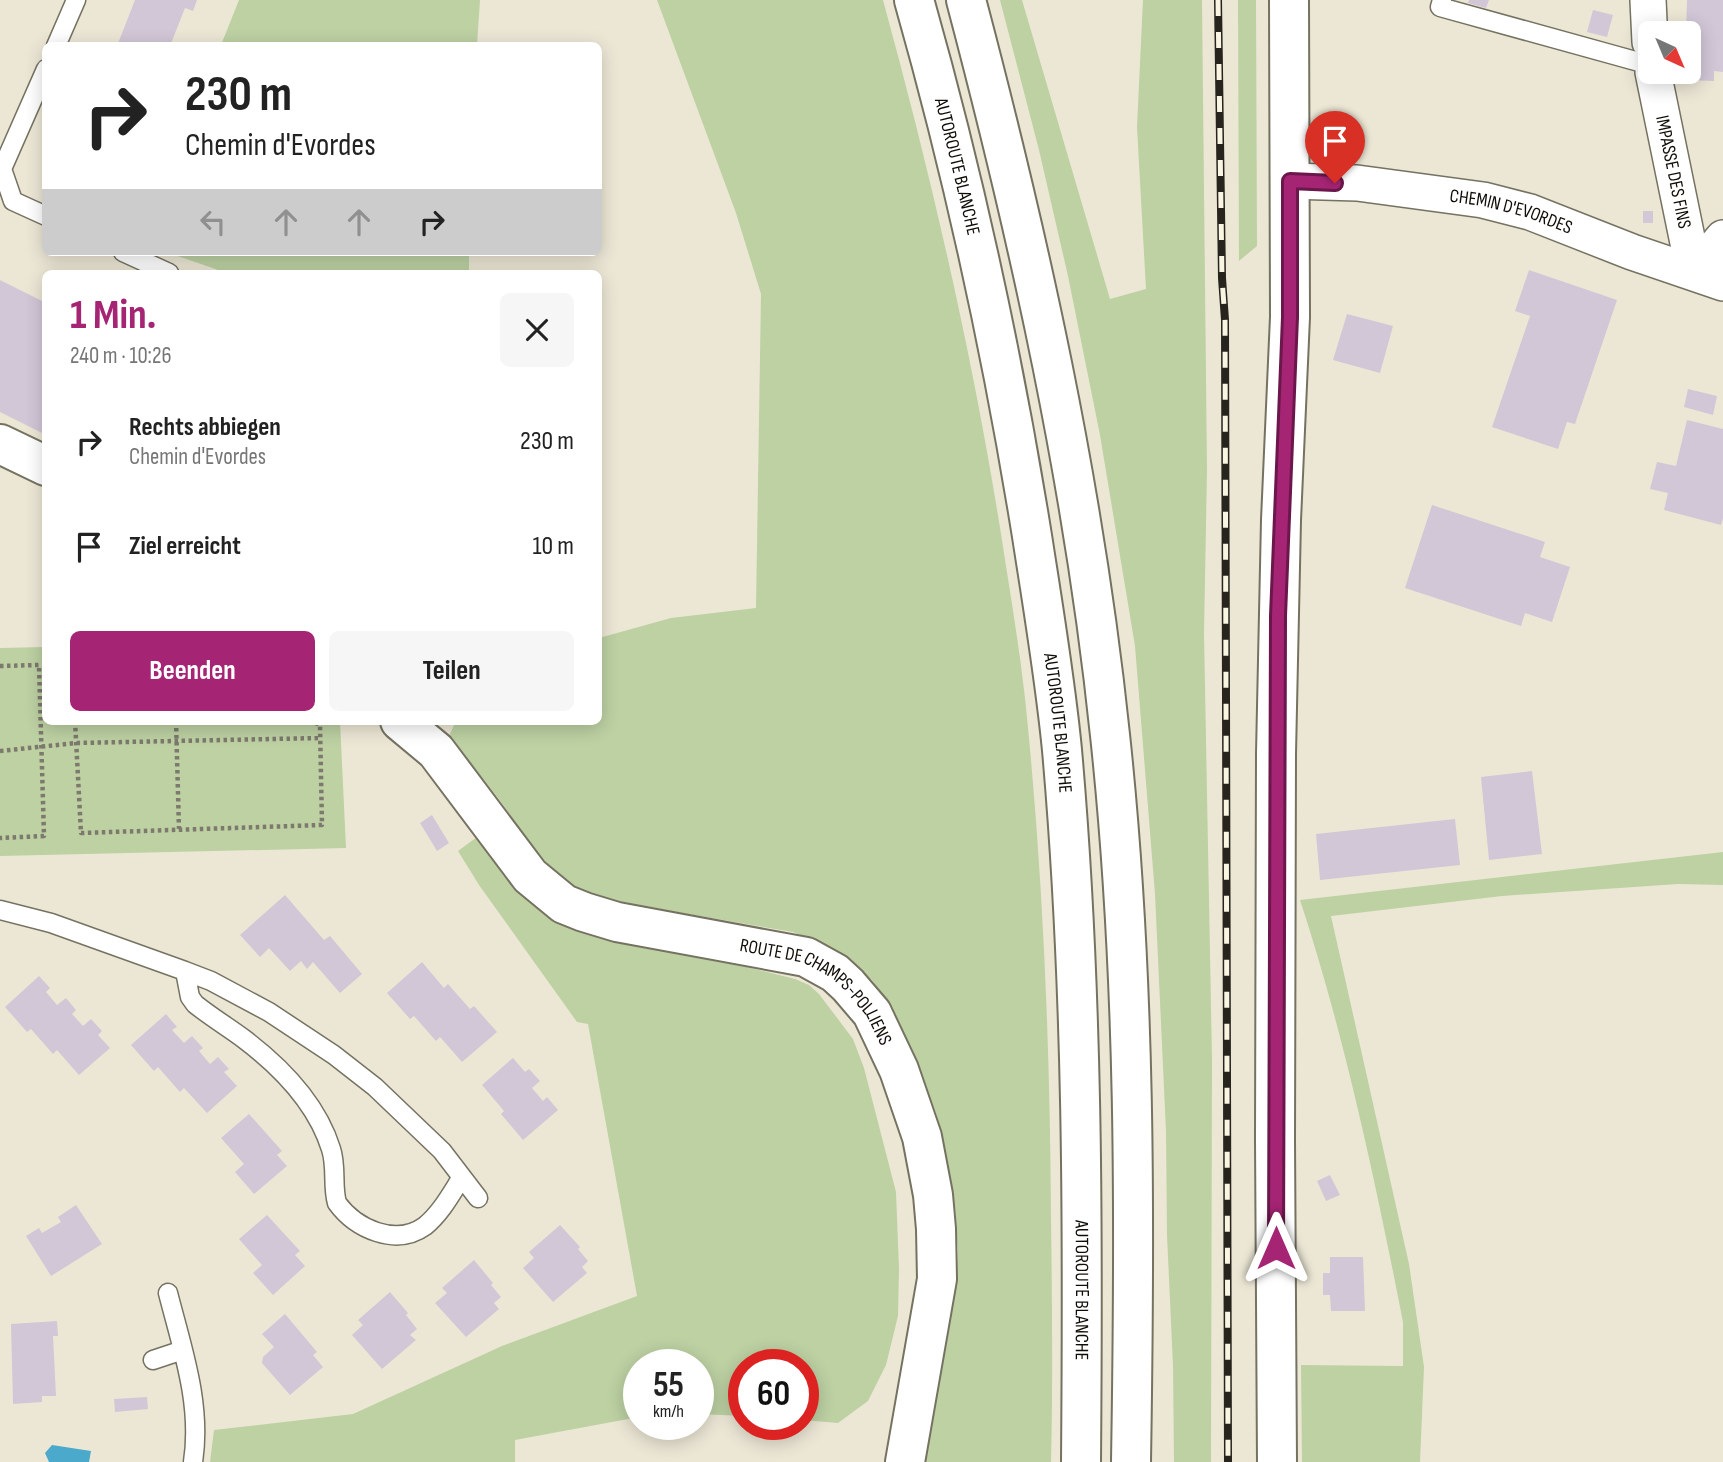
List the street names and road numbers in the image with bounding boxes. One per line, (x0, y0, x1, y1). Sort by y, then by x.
street label: AUTOROUTE BLANCHE (929, 94, 985, 237)
street label: IMPASSE DES FINS (1651, 113, 1696, 231)
street label: CHEMIN D'EVORDES (1448, 184, 1576, 239)
street label: AUTOROUTE BLANCHE (1039, 651, 1077, 794)
street label: ROUTE DE CHAMPS-POLLIENS (738, 933, 897, 1049)
street label: AUTOROUTE BLANCHE (1070, 1219, 1093, 1360)

